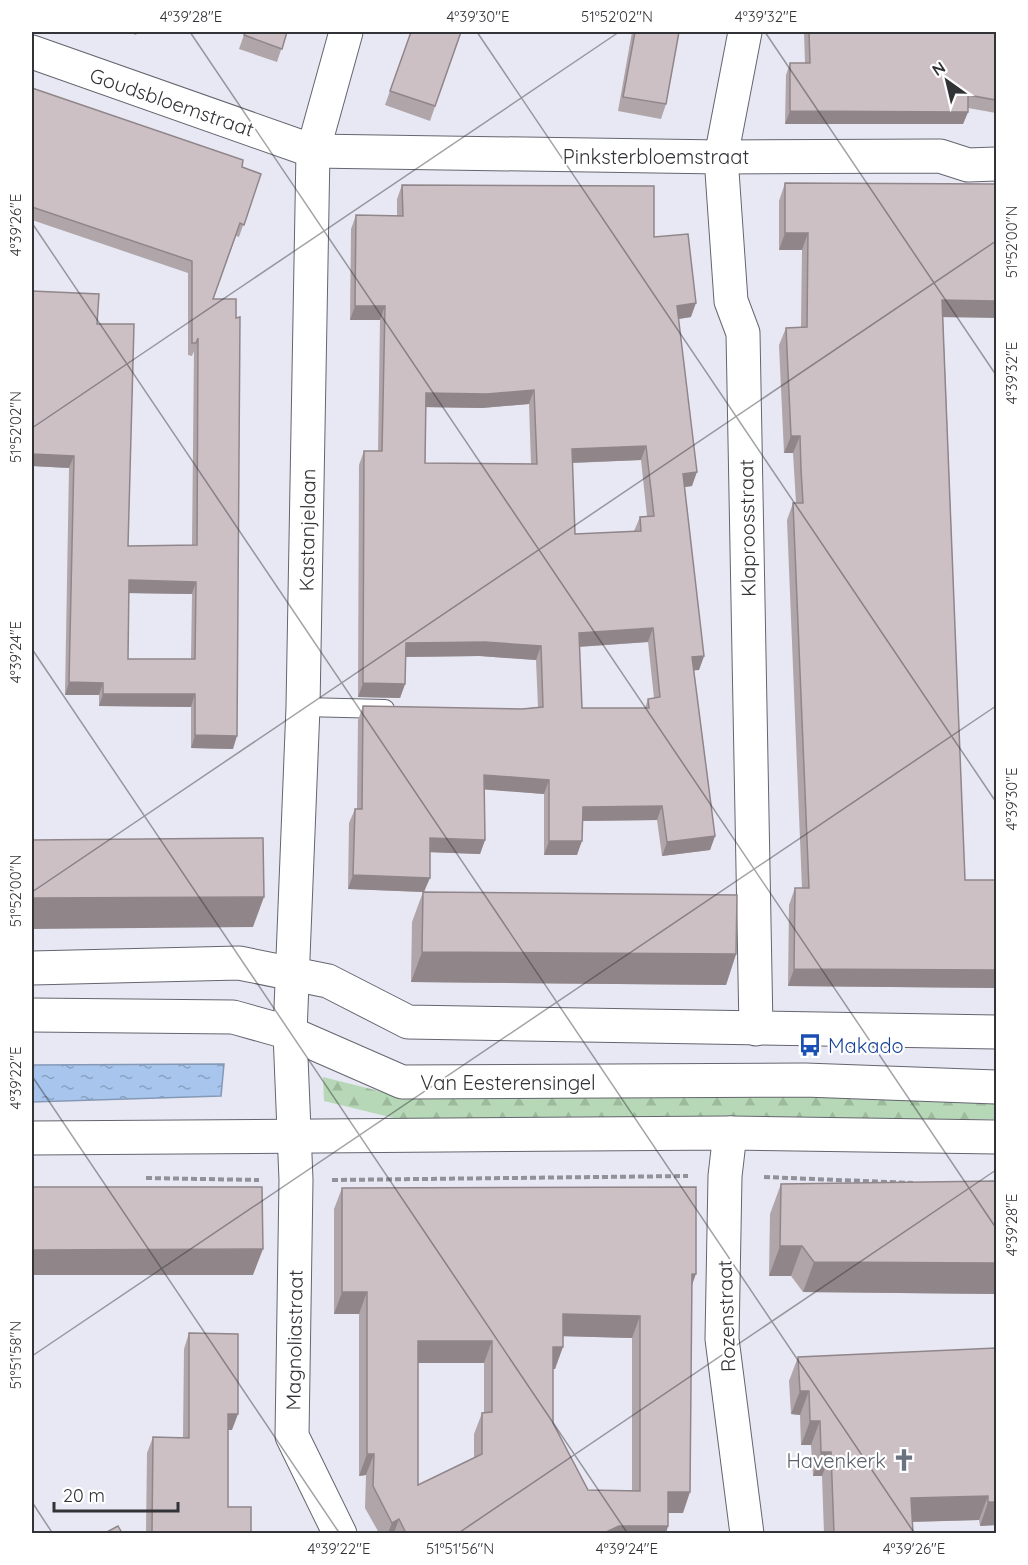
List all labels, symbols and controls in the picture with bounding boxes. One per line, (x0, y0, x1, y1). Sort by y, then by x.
text: 4°39'28"E (160, 7, 222, 26)
text: 4°39'30"E (446, 7, 510, 26)
text: 51°52'02"N (581, 7, 653, 26)
text: 4°39'32"E (735, 7, 797, 26)
north arrow (917, 51, 977, 111)
text: N (928, 57, 949, 80)
street label: Goudsbloemstraat (87, 62, 258, 142)
street label: Pinksterbloemstraat (563, 144, 749, 169)
text: 4°39'26"E (6, 194, 25, 256)
text: 51°52'00"N (1002, 206, 1021, 278)
text: 4°39'32"E (1002, 342, 1021, 404)
text: 51°52'02"N (6, 391, 25, 463)
street label: Klaproosstraat (733, 459, 761, 597)
street label: Kastanjelaan (293, 468, 321, 592)
text: 4°39'24"E (6, 621, 25, 683)
text: 4°39'30"E (1002, 767, 1021, 831)
text: 51°52'00"N (6, 855, 25, 927)
bus stop icon: Makado (797, 1032, 823, 1058)
place label: Makado (828, 1033, 904, 1058)
text: 4°39'22"E (6, 1047, 25, 1109)
street label: Van Eesterensingel (420, 1070, 596, 1095)
text: 4°39'28"E (1002, 1194, 1021, 1256)
street label: Rozenstraat (712, 1259, 740, 1373)
street label: Magnoliastraat (280, 1269, 308, 1411)
text: 51°51'58"N (6, 1321, 25, 1389)
church icon: Havenkerk (891, 1447, 917, 1473)
place label: Havenkerk (786, 1448, 886, 1473)
scale bar (54, 1475, 178, 1513)
text: 20 m (63, 1484, 105, 1507)
text: 4°39'22"E (308, 1539, 370, 1558)
text: 51°51'56"N (426, 1539, 494, 1558)
text: 4°39'24"E (596, 1539, 658, 1558)
text: 4°39'26"E (883, 1539, 945, 1558)

